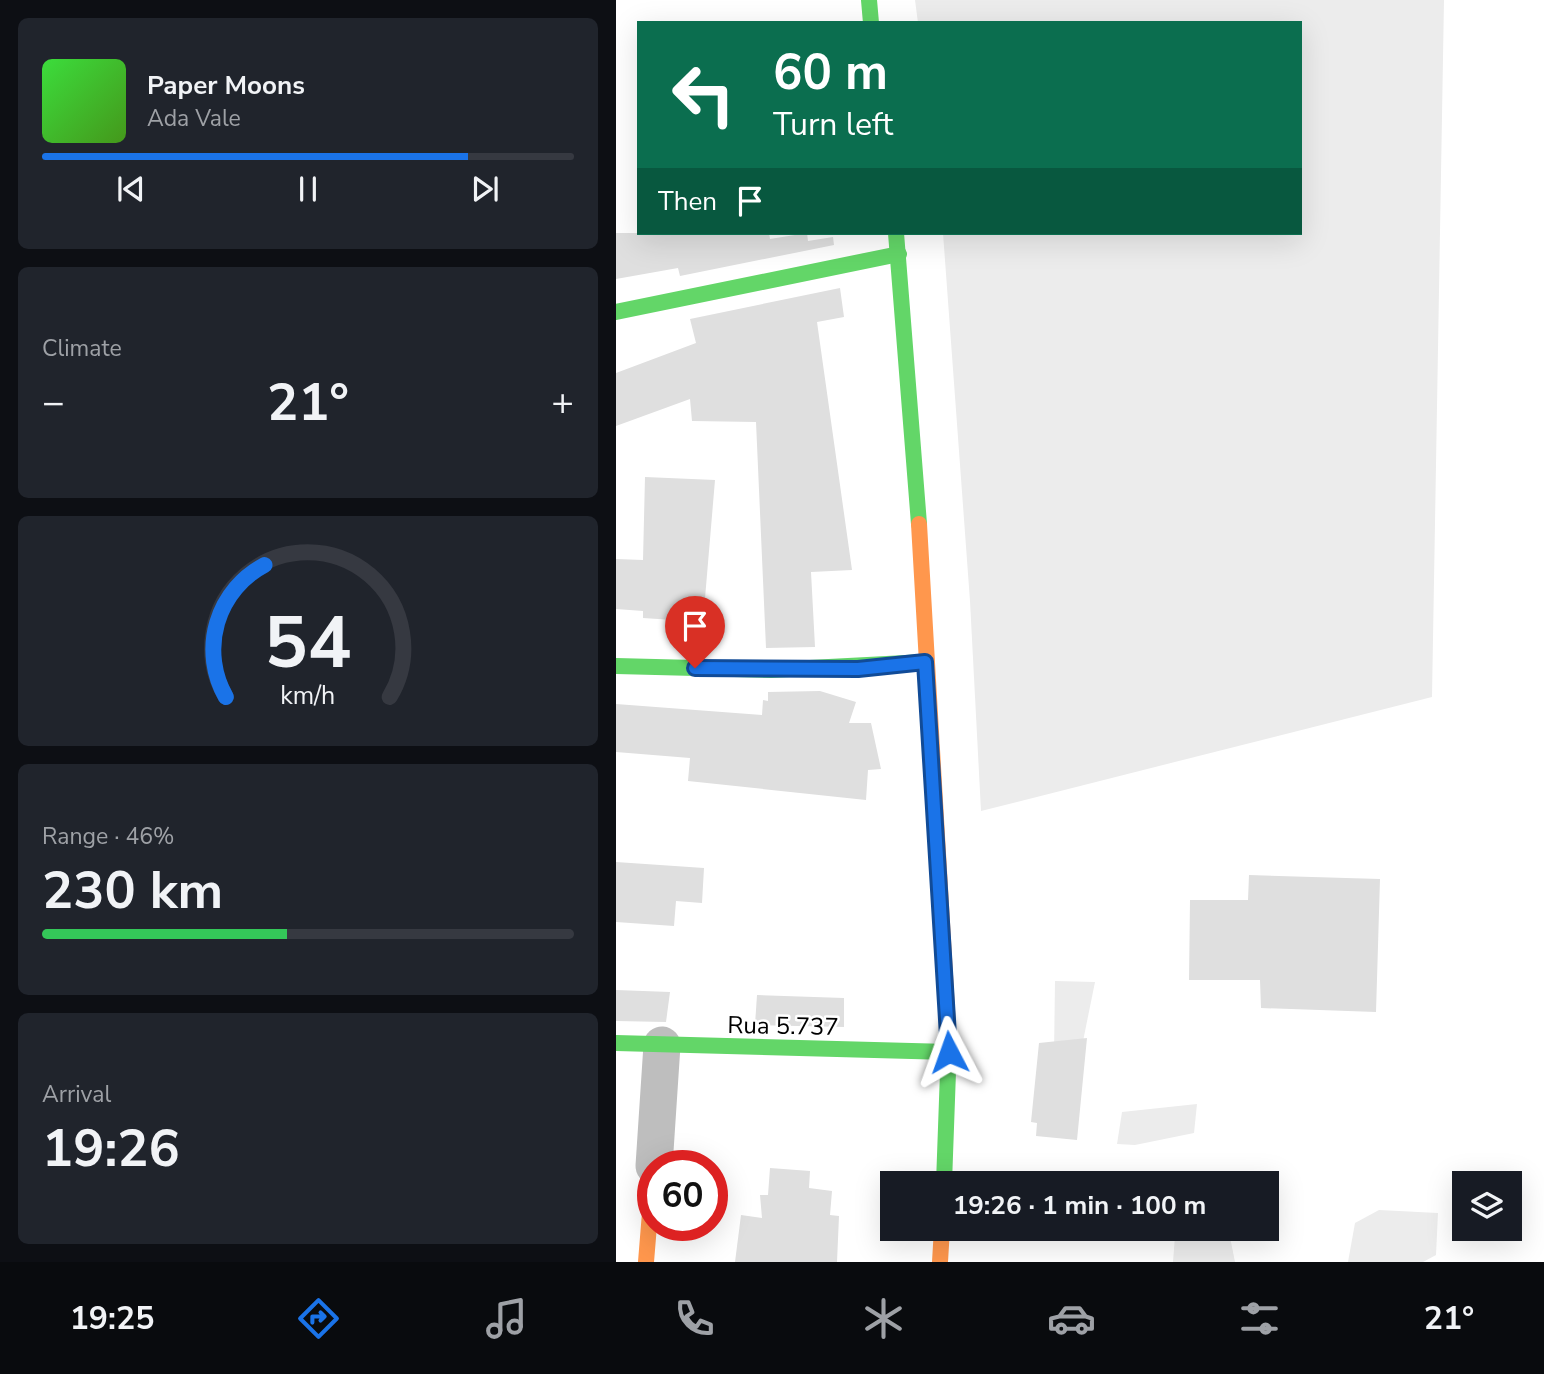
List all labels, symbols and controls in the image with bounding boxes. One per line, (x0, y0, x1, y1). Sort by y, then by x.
text: 60 m (773, 39, 888, 106)
icon: left (658, 49, 749, 140)
text: Paper Moons (147, 68, 305, 103)
text: Ada Vale (147, 103, 241, 134)
text: Turn left (773, 103, 893, 146)
icon: previous (112, 170, 150, 208)
icon: pause (289, 170, 327, 208)
icon: next (466, 170, 504, 208)
icon: arrive (731, 182, 769, 220)
text: Then (658, 184, 717, 219)
text: Climate (42, 333, 122, 364)
text: 21° (267, 367, 349, 438)
text: − (42, 377, 65, 428)
text: + (551, 377, 574, 428)
text: 54 (264, 593, 352, 693)
pin (665, 596, 725, 668)
icon: arrive (676, 607, 714, 645)
text: km/h (280, 679, 336, 713)
text: Range · 46% (42, 821, 174, 852)
text: 230 km (42, 855, 223, 926)
street label: Rua 5.737 (727, 1009, 839, 1043)
position arrow (912, 1015, 986, 1089)
text: Arrival (42, 1079, 111, 1110)
text: 19:26 (42, 1113, 180, 1184)
speed limit sign: 60 (637, 1150, 728, 1241)
map controls (1452, 1171, 1522, 1241)
button: layers (1452, 1171, 1522, 1241)
text: 19:26 · 1 min · 100 m (953, 1188, 1206, 1223)
icon: directions (294, 1294, 343, 1343)
icon: music (482, 1294, 531, 1343)
icon: phone (670, 1294, 719, 1343)
icon: climate (859, 1294, 908, 1343)
icon: car (1047, 1294, 1096, 1343)
icon: filters (1235, 1294, 1284, 1343)
text: 19:25 (70, 1297, 154, 1340)
text: 21° (1424, 1297, 1474, 1340)

